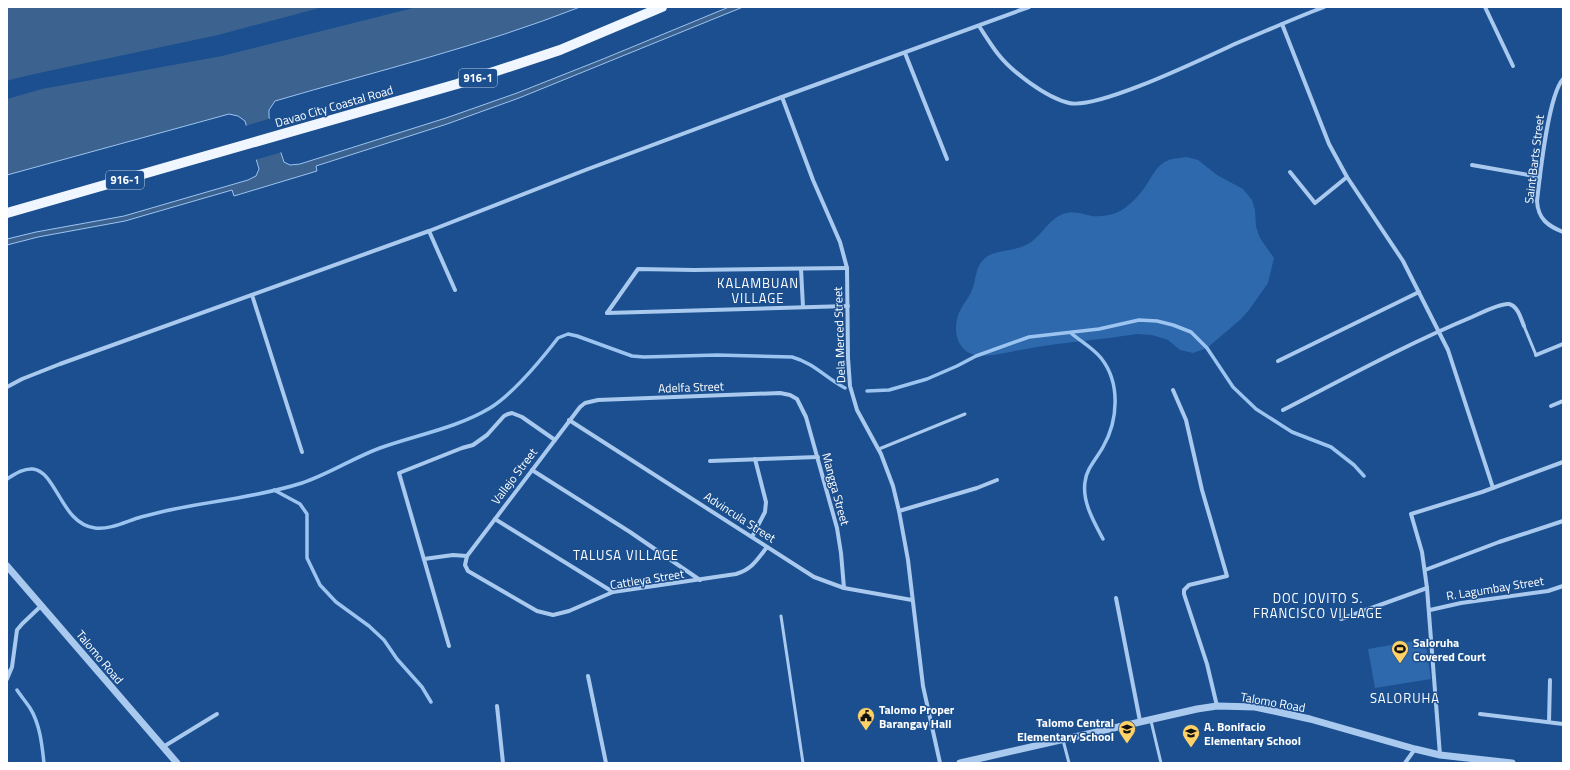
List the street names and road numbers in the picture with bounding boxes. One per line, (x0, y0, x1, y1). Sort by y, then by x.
road number: 916-1 (459, 69, 497, 87)
street label: Davao City Coastal Road (273, 80, 395, 132)
street label: Saint Barts Street (1519, 113, 1549, 204)
road number: 916-1 (106, 171, 144, 189)
street label: Dela Merced Street (828, 286, 850, 384)
street label: Adelfa Street (658, 376, 725, 398)
street label: Vallejo Street (486, 443, 542, 508)
street label: Mangga Street (817, 451, 855, 528)
street label: Advincula Street (700, 487, 780, 548)
street label: Cattleya Street (608, 564, 686, 594)
street label: R. Lagumbay Street (1445, 571, 1546, 605)
street label: Talomo Road (72, 626, 128, 688)
street label: Talomo Road (1239, 687, 1307, 717)

